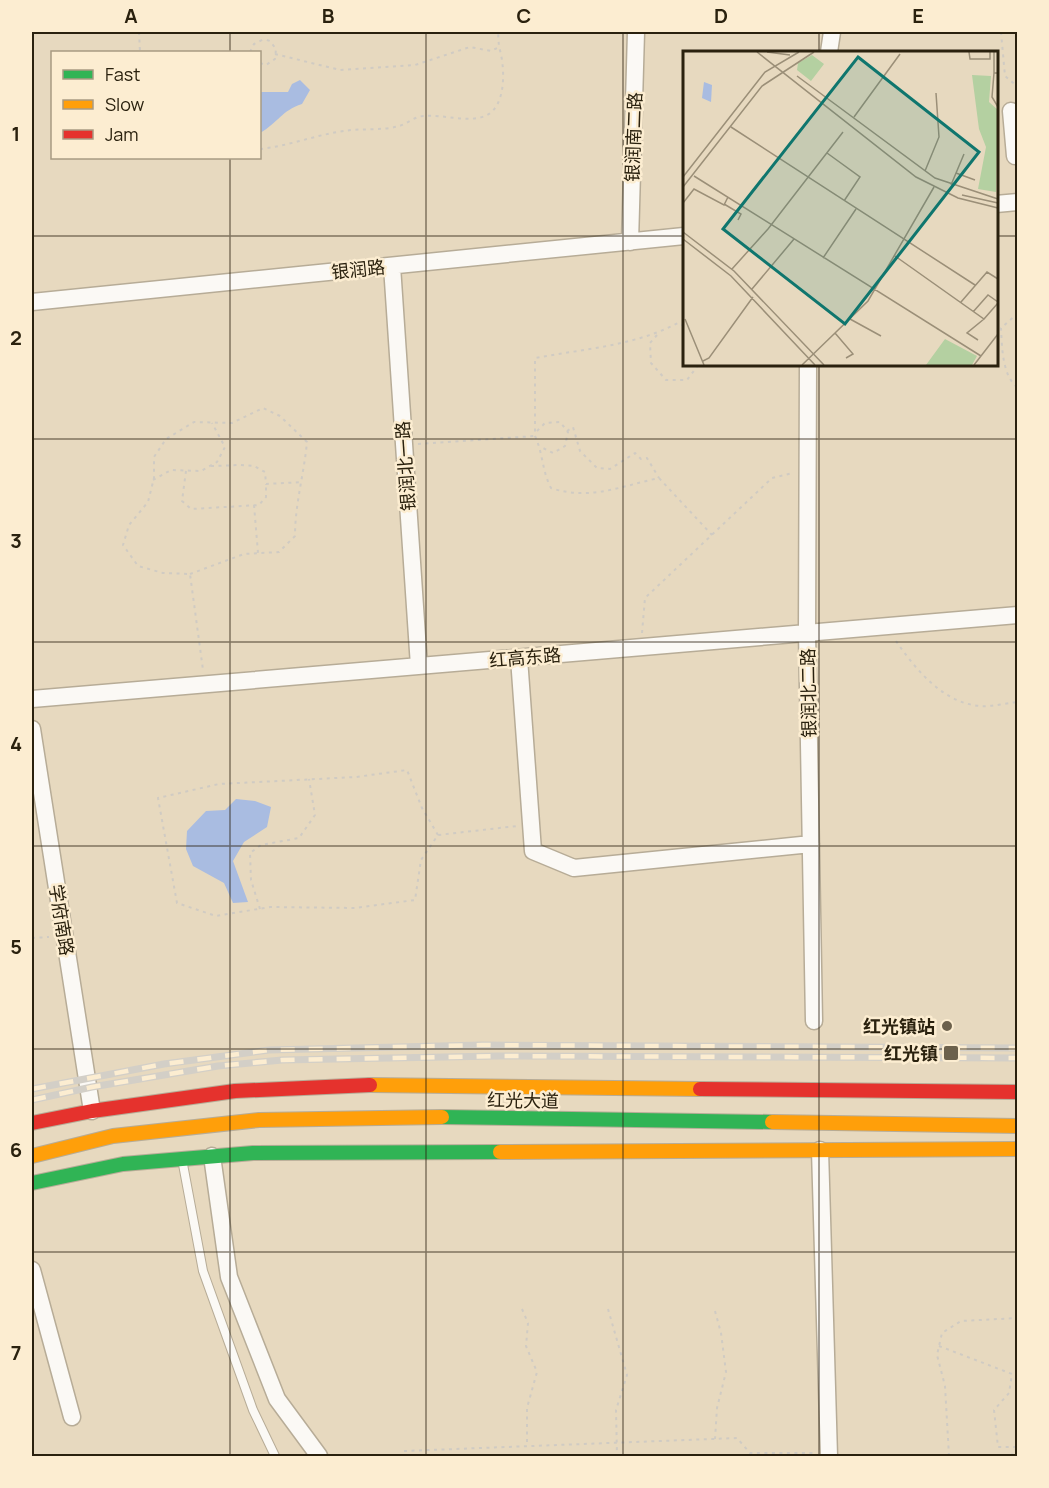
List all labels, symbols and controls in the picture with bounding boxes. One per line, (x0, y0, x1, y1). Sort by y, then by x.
text: A (124, 2, 138, 29)
text: B (322, 2, 335, 29)
text: C (517, 2, 531, 29)
text: D (714, 2, 728, 29)
text: E (912, 2, 924, 29)
legend (51, 51, 261, 159)
inset map (683, 51, 998, 366)
text: Fast (105, 62, 140, 86)
text: Slow (105, 92, 145, 116)
street label: 银润南二路 (619, 92, 647, 182)
text: 1 (12, 120, 20, 147)
text: Jam (105, 122, 139, 146)
street label: 银润路 (330, 254, 386, 284)
text: 2 (10, 324, 22, 351)
street label: 银润北一路 (390, 420, 420, 512)
text: 3 (10, 527, 22, 554)
street label: 红高东路 (488, 642, 562, 672)
street label: 银润北二路 (795, 648, 821, 738)
text: 4 (10, 730, 22, 757)
street label: 学府南路 (45, 883, 79, 957)
text: 5 (10, 933, 22, 960)
place label: 红光镇站 (863, 1014, 935, 1038)
marker: 红光镇站 (940, 1019, 954, 1033)
place label: 红光镇 (884, 1041, 938, 1065)
marker: 红光镇 (942, 1044, 960, 1062)
street label: 红光大道 (487, 1087, 559, 1113)
text: 6 (10, 1136, 22, 1163)
text: 7 (11, 1339, 21, 1366)

